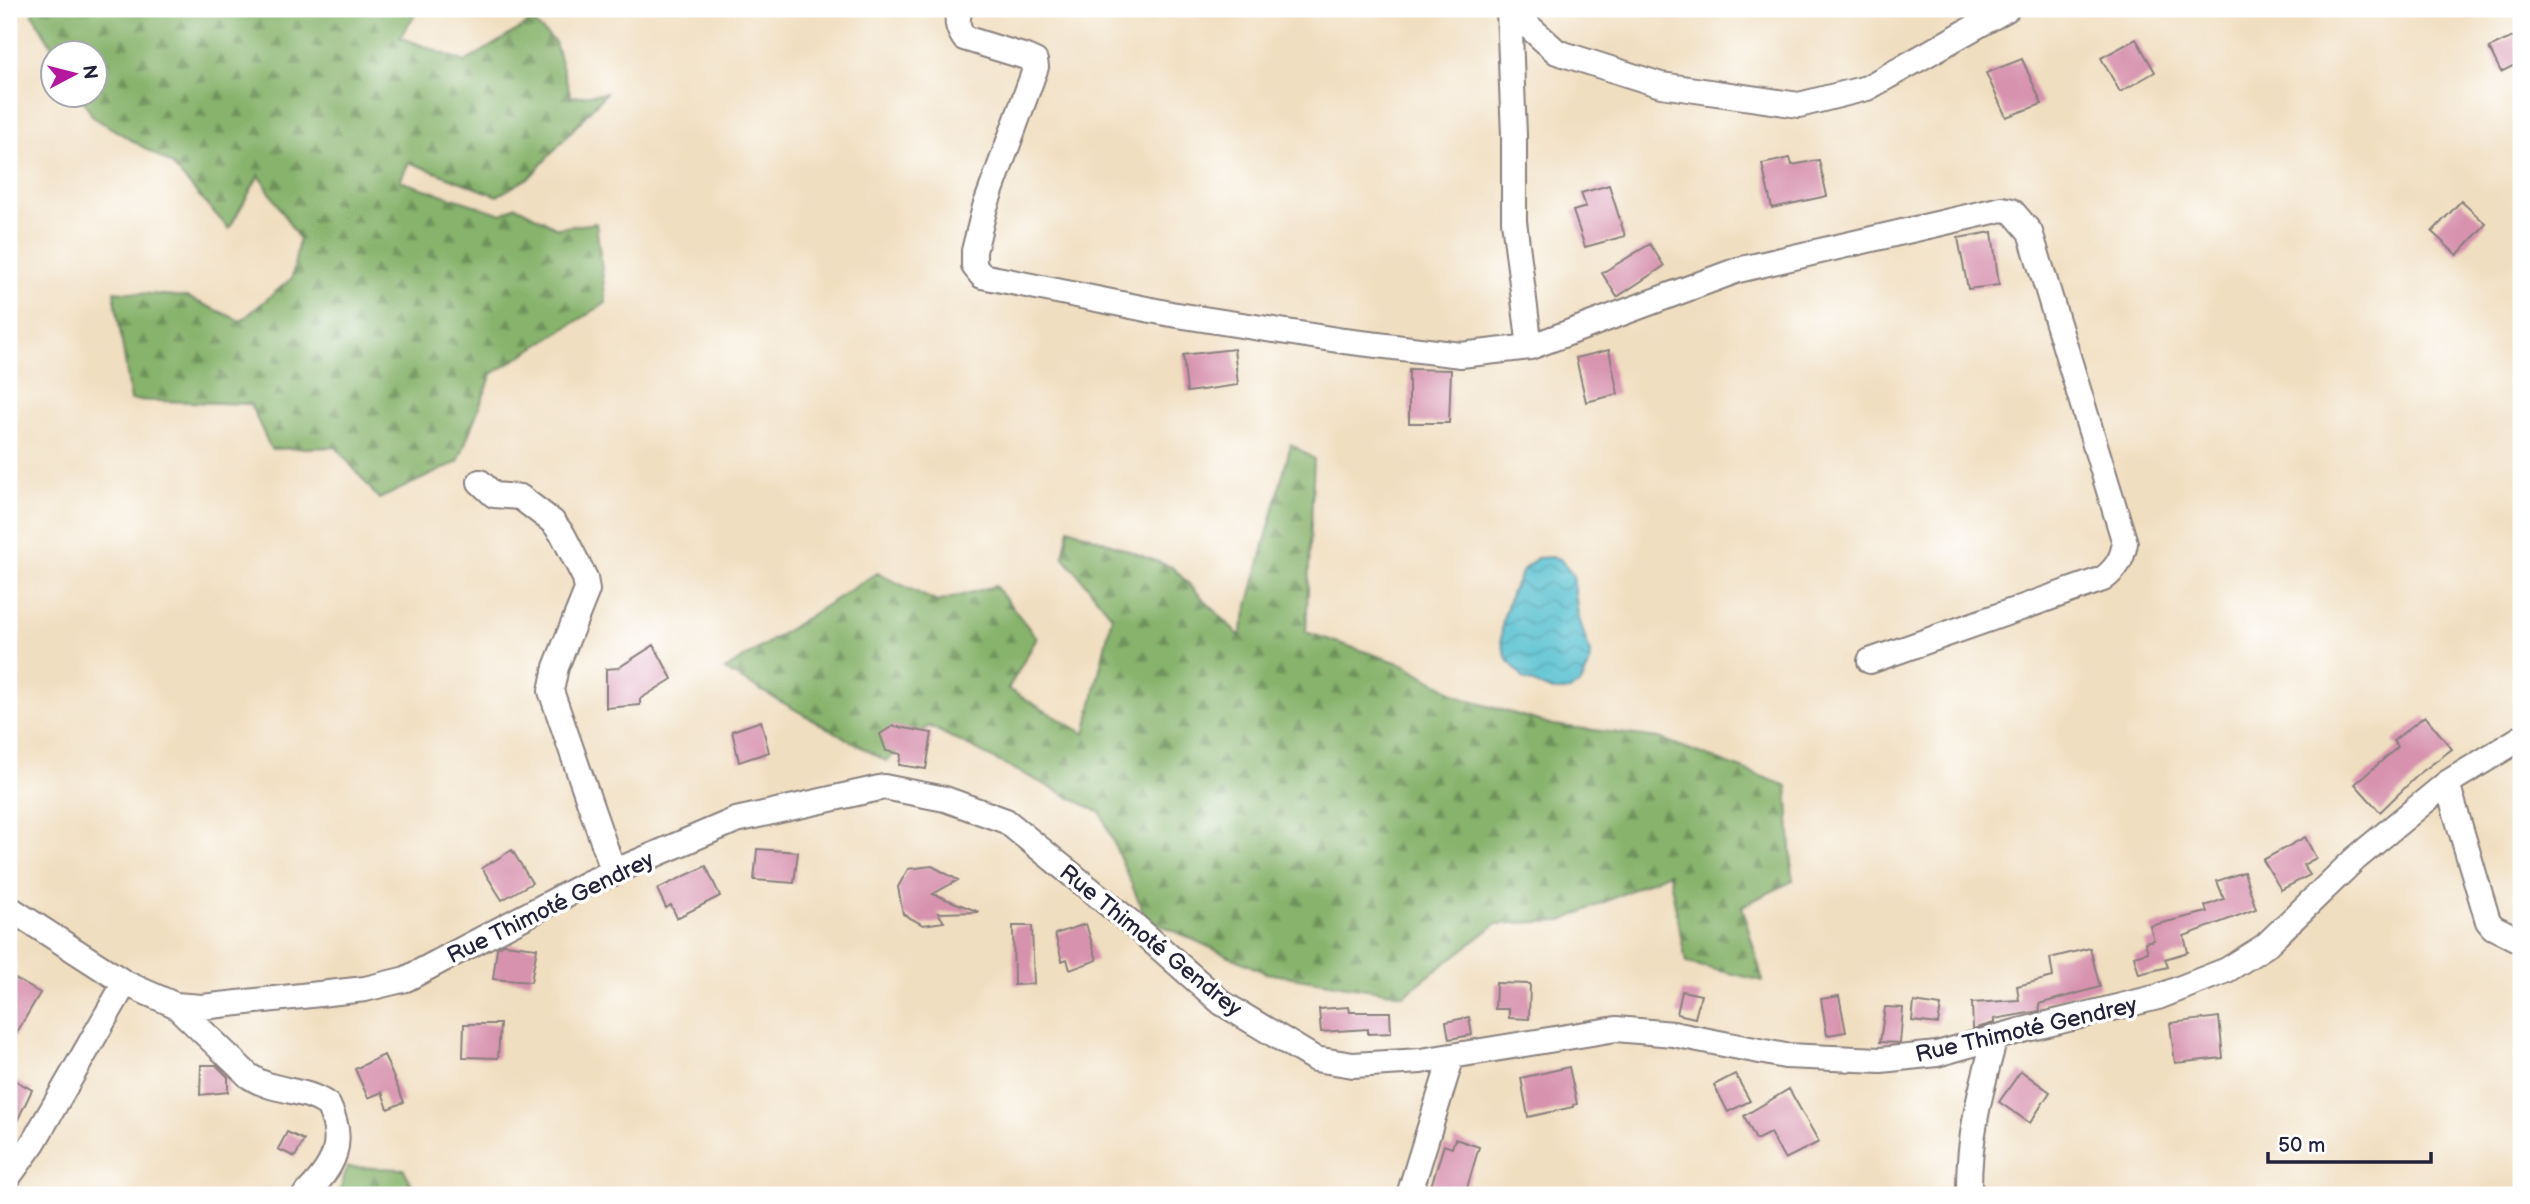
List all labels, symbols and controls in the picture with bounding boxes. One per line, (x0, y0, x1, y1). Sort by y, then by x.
north arrow (38, 38, 108, 108)
text: N (77, 64, 102, 81)
street label: Rue Thimoté Gendrey (442, 845, 659, 970)
street label: Rue Thimoté Gendrey (1054, 859, 1248, 1023)
street label: Rue Thimoté Gendrey (1913, 991, 2140, 1069)
scale bar (2268, 1120, 2430, 1164)
text: 50 m (2278, 1133, 2325, 1158)

